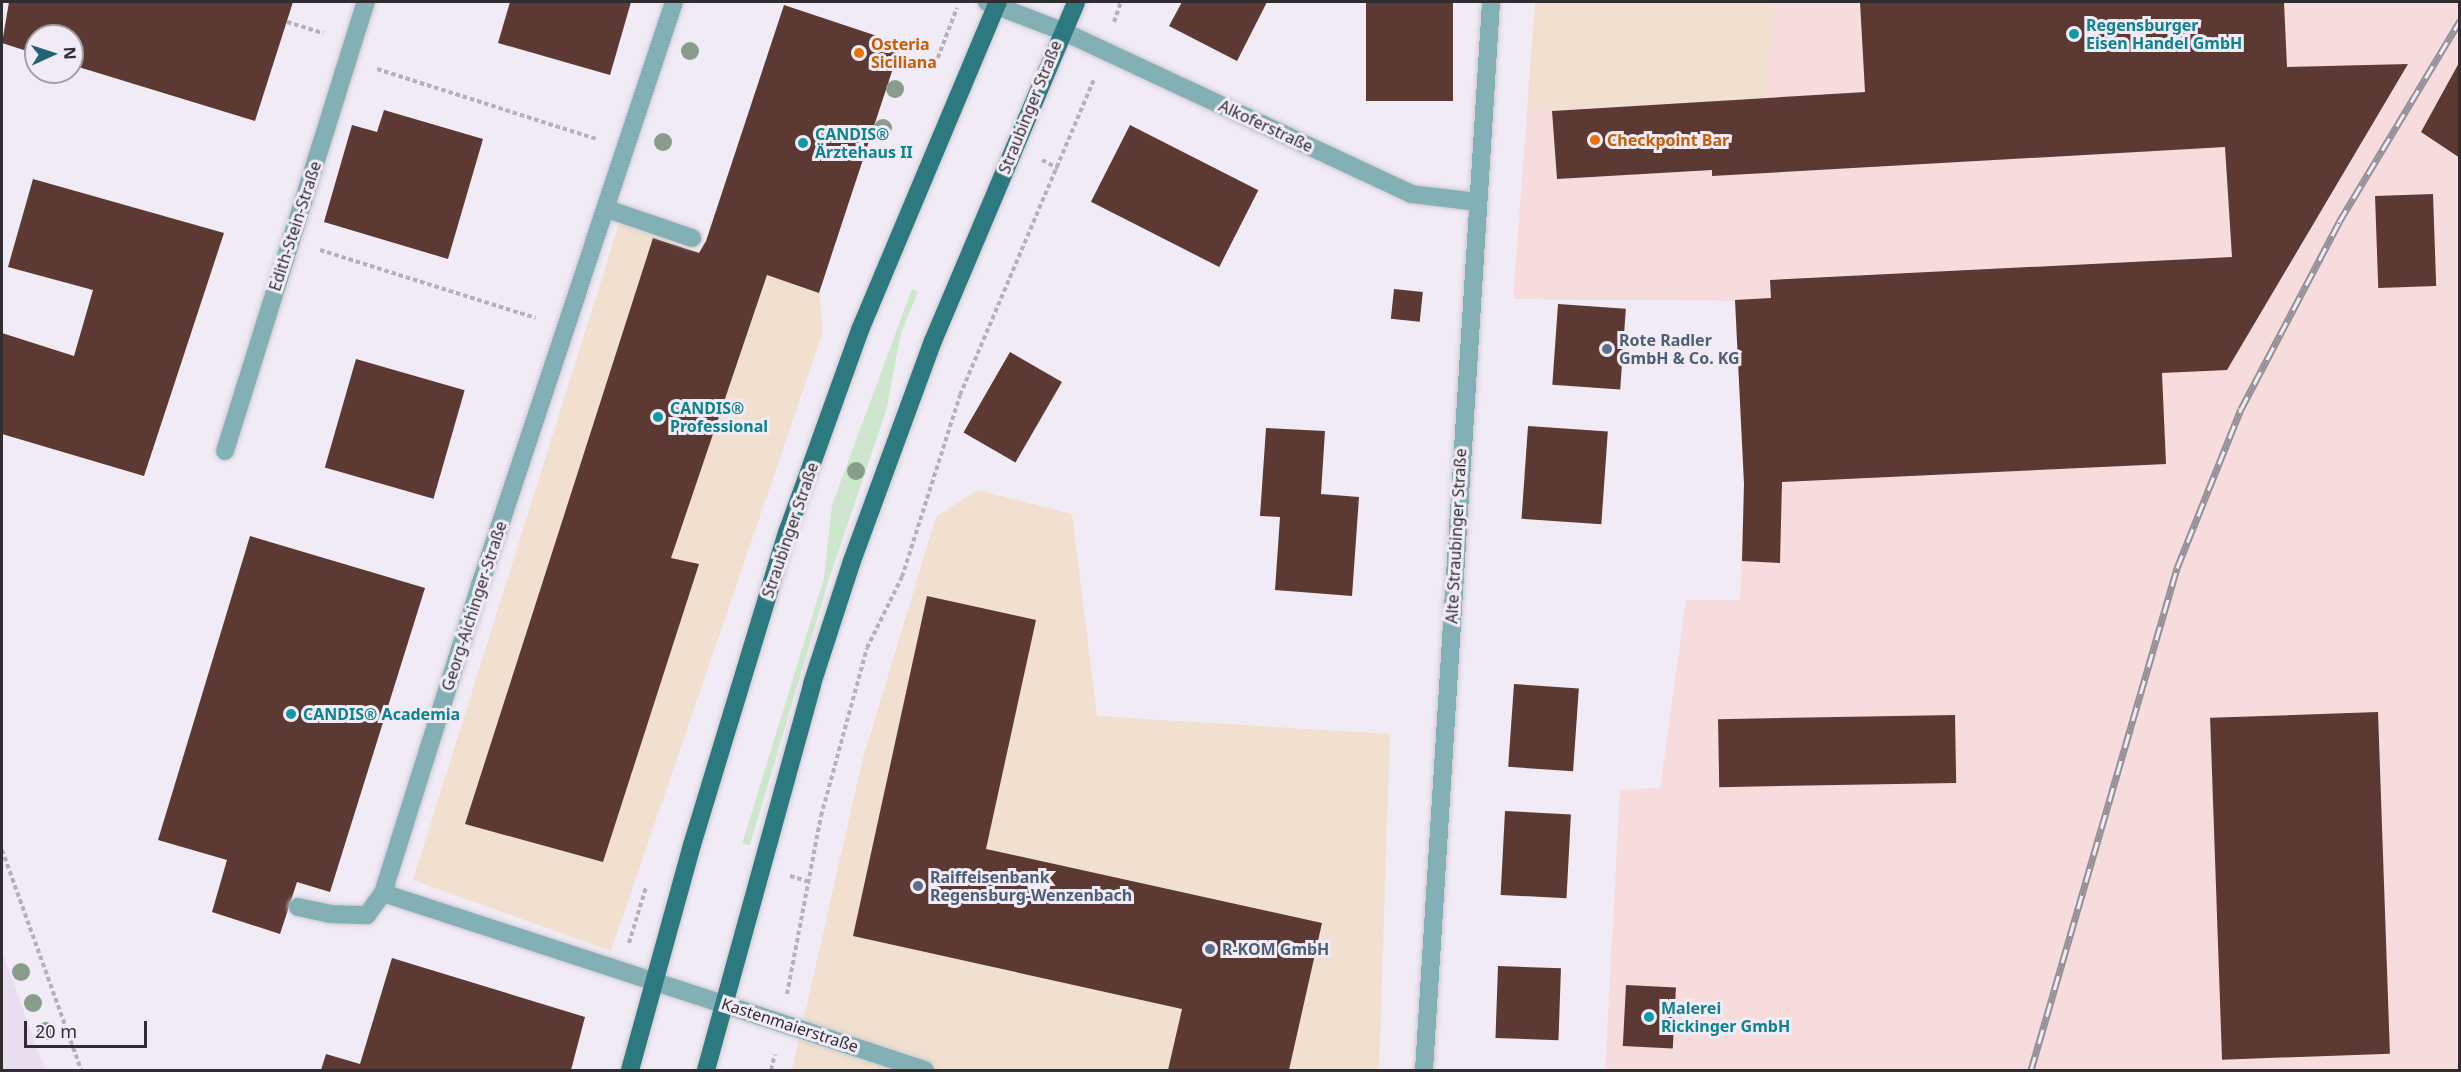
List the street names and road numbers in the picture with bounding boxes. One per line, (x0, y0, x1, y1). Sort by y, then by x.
street label: Straubinger Straße (994, 38, 1066, 176)
street label: Alkoferstraße (1216, 96, 1316, 156)
street label: Edith-Stein-Straße (265, 159, 325, 293)
street label: Alte Straubinger Straße (1442, 448, 1470, 624)
street label: Straubinger Straße (758, 460, 822, 600)
street label: Georg-Aichinger-Straße (437, 519, 511, 693)
street label: Kastenmaierstraße (719, 994, 861, 1056)

